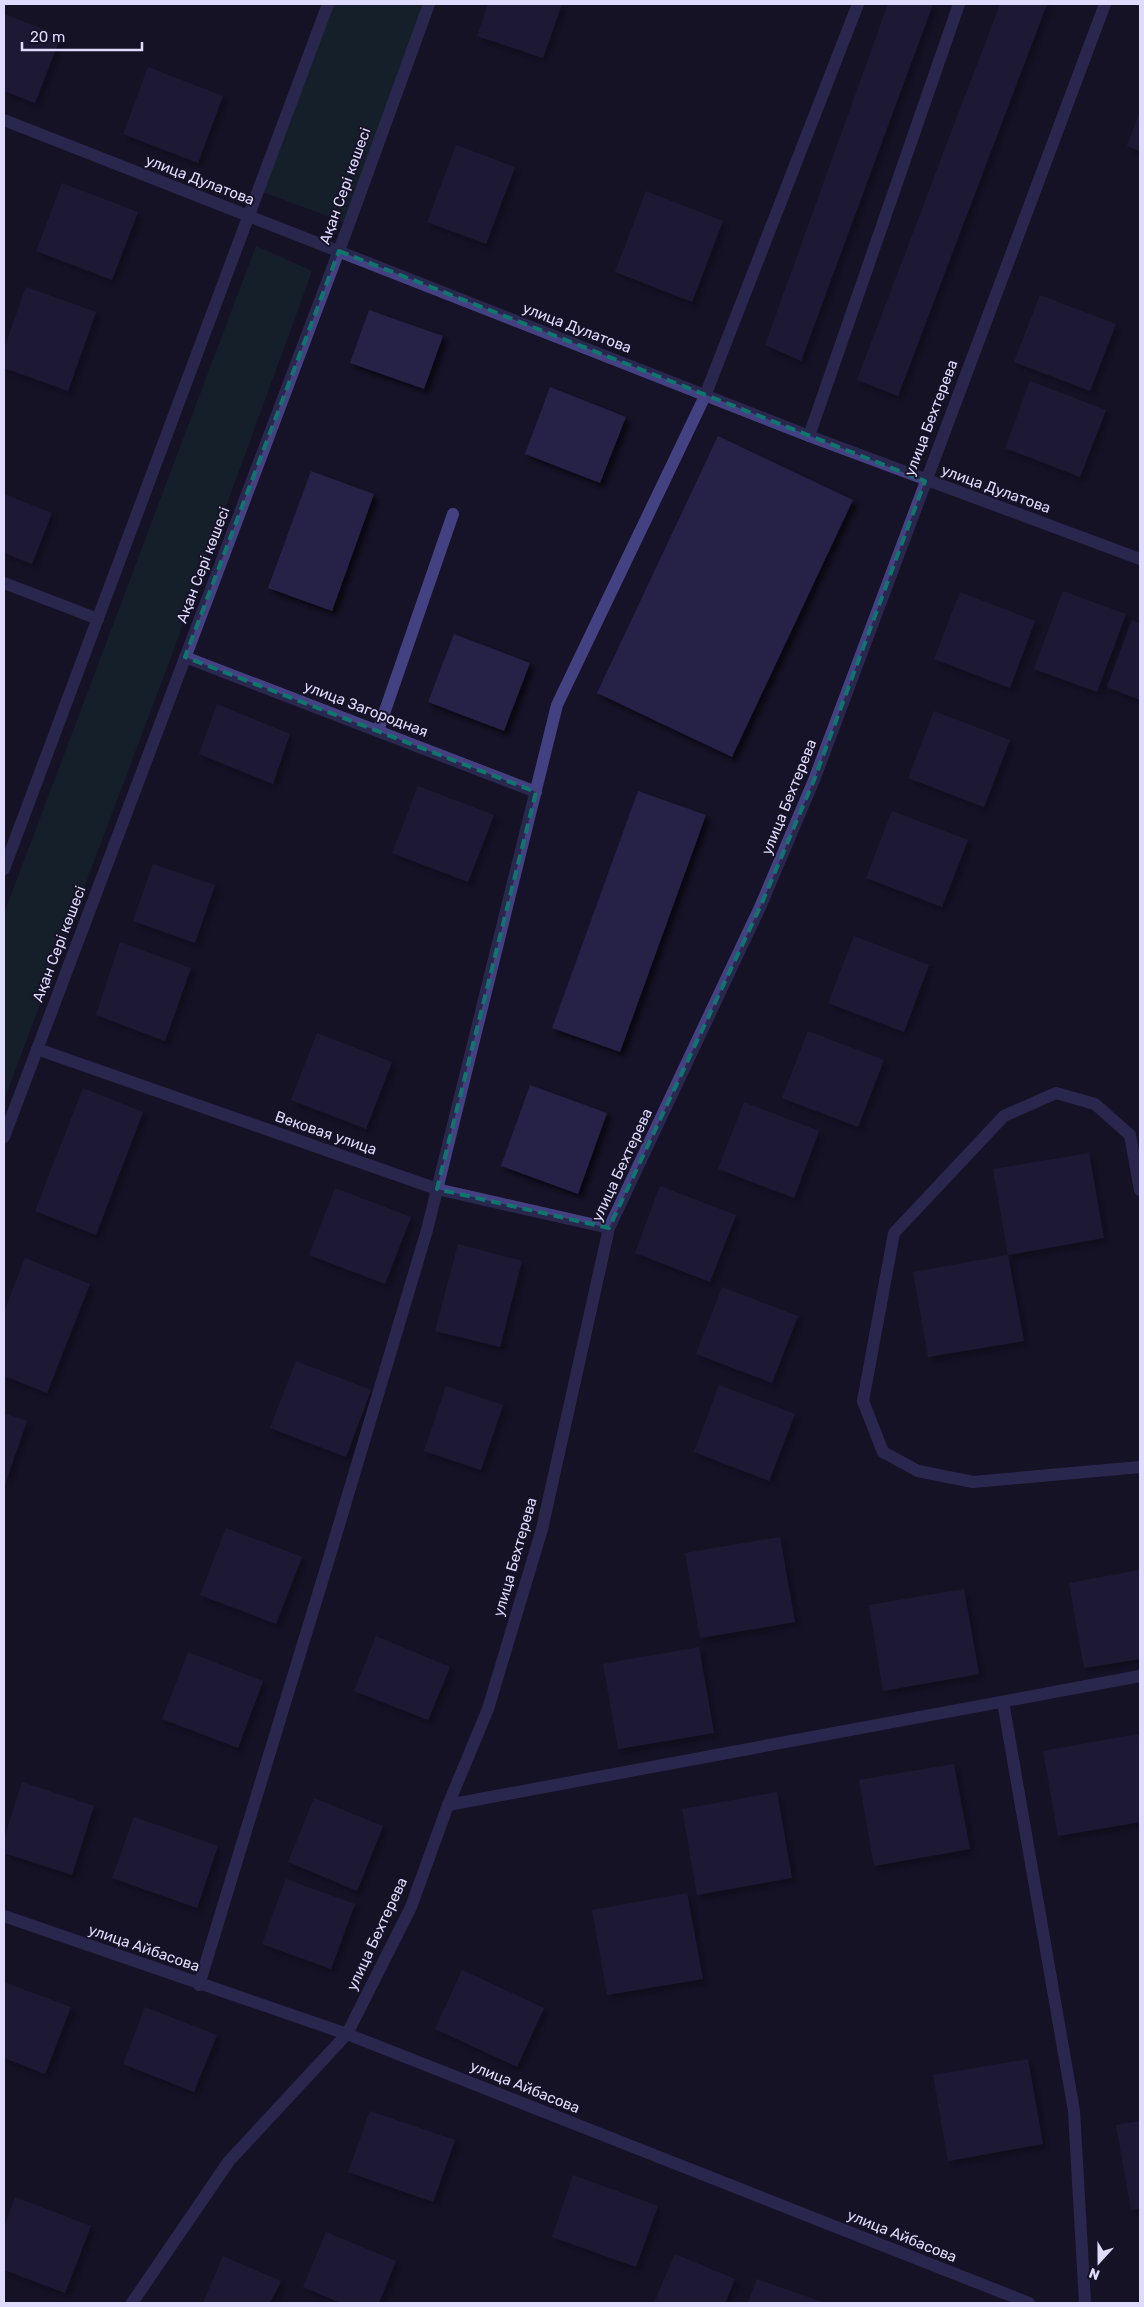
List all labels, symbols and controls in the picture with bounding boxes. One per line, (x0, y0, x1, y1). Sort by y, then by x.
scale bar (22, 20, 142, 52)
text: 20 m (30, 28, 65, 46)
street label: Ақан Сері көшесі (316, 125, 374, 247)
street label: улица Дулатова (143, 151, 257, 209)
street label: улица Дулатова (520, 299, 634, 357)
street label: улица Бехтерева (901, 357, 961, 479)
street label: улица Дулатова (939, 461, 1053, 517)
street label: Ақан Сері көшесі (173, 504, 233, 626)
street label: улица Загородная (301, 677, 431, 741)
street label: улица Бехтерева (758, 737, 820, 857)
street label: Ақан Сері көшесі (29, 883, 89, 1005)
street label: улица Бехтерева (588, 1105, 656, 1225)
street label: Вековая улица (273, 1107, 379, 1159)
street label: улица Бехтерева (489, 1495, 541, 1619)
street label: улица Бехтерева (343, 1874, 411, 1994)
street label: улица Айбасова (86, 1921, 202, 1975)
street label: улица Айбасова (468, 2057, 582, 2117)
street label: улица Айбасова (845, 2206, 959, 2266)
north arrow (1074, 2237, 1124, 2287)
text: N (1087, 2264, 1102, 2283)

